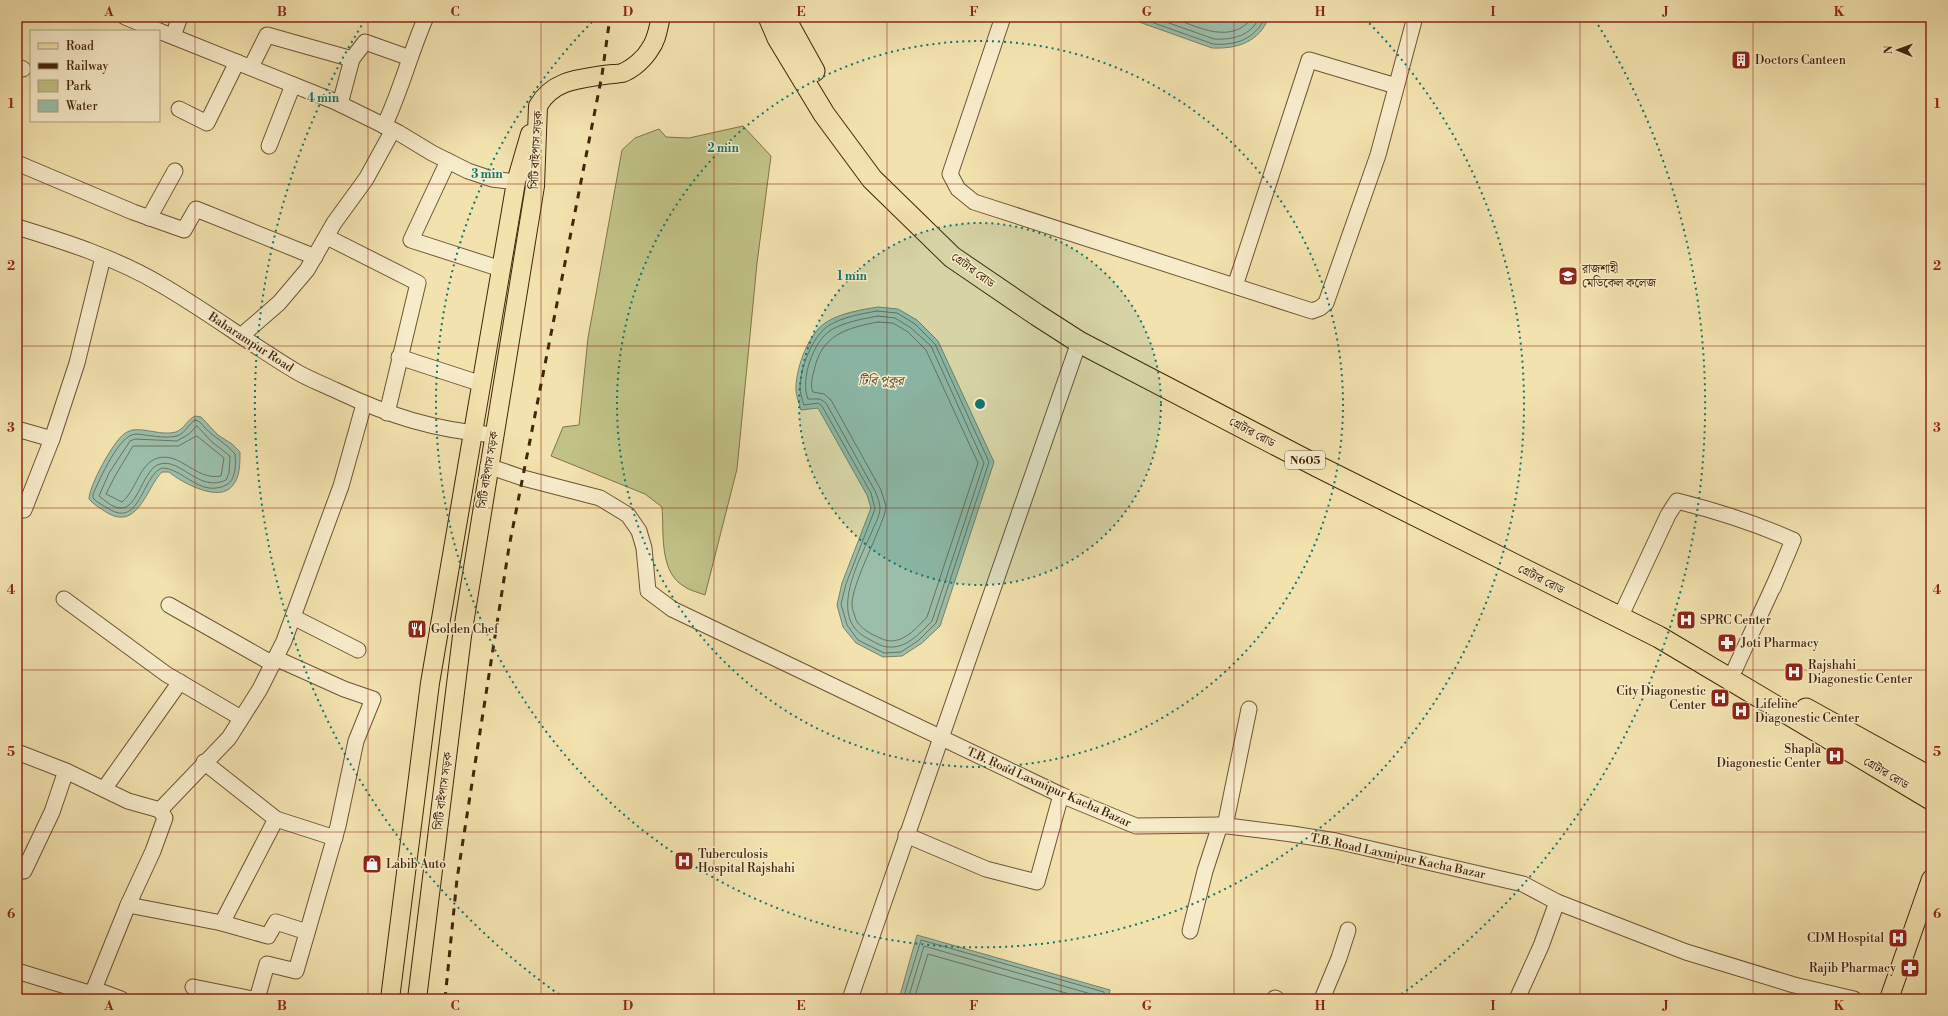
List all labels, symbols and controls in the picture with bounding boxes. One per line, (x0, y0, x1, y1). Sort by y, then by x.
text: A (103, 4, 114, 20)
text: B (277, 4, 287, 20)
text: C (450, 4, 460, 20)
text: D (623, 4, 633, 20)
text: E (796, 4, 806, 20)
text: F (969, 4, 979, 20)
text: G (1142, 4, 1153, 20)
text: H (1315, 4, 1326, 20)
text: I (1490, 4, 1496, 20)
text: J (1661, 4, 1669, 20)
text: K (1834, 4, 1845, 20)
legend (30, 30, 160, 122)
north arrow (1878, 30, 1918, 70)
text: Road (66, 39, 94, 54)
text: N (1882, 45, 1896, 54)
building icon: Doctors Canteen (1730, 49, 1752, 71)
place label: Doctors Canteen (1755, 53, 1846, 68)
text: Railway (66, 59, 108, 74)
text: Park (66, 79, 92, 94)
text: 4 min (307, 91, 340, 106)
text: 1 (8, 96, 15, 112)
text: 1 (1934, 96, 1941, 112)
text: Water (65, 99, 98, 114)
street label: সিটি বাইপাস সড়ক (526, 110, 546, 190)
text: 2 min (707, 141, 739, 156)
text: 3 min (471, 167, 503, 182)
street label: গ্রেটার রোড (948, 249, 999, 292)
text: 2 (7, 258, 15, 274)
text: 2 (1933, 258, 1941, 274)
place label: রাজশাহী মেডিকেল কলেজ (1581, 261, 1656, 291)
school or university icon: রাজশাহী মেডিকেল কলেজ (1557, 265, 1579, 287)
text: 1 min (837, 269, 868, 284)
street label: Baharampur Road (204, 309, 296, 376)
water label: টিবি পুকুর (858, 373, 906, 389)
centre of rings (973, 397, 987, 411)
street label: গ্রেটার রোড (1226, 413, 1279, 451)
text: 3 (7, 420, 15, 436)
text: 3 (1933, 420, 1941, 436)
street label: সিটি বাইপাস সড়ক (474, 430, 502, 511)
road number: N605 (1285, 451, 1325, 469)
street label: গ্রেটার রোড (1515, 560, 1568, 598)
text: 4 (7, 582, 16, 598)
text: 4 (1933, 582, 1942, 598)
hospital icon: SPRC Center (1675, 609, 1697, 631)
place label: SPRC Center (1700, 613, 1771, 628)
restaurant icon: Golden Chef (406, 618, 428, 640)
place label: Golden Chef (431, 622, 499, 637)
pharmacy icon: Joti Pharmacy (1716, 632, 1738, 654)
place label: Joti Pharmacy (1740, 636, 1819, 651)
place label: Rajshahi Diagonestic Center (1808, 658, 1912, 687)
hospital icon: Rajshahi Diagonestic Center (1783, 661, 1805, 683)
place label: City Diagonestic Center (1616, 684, 1706, 713)
hospital icon: City Diagonestic Center (1709, 687, 1731, 709)
place label: Lifeline Diagonestic Center (1755, 697, 1859, 726)
hospital icon: Lifeline Diagonestic Center (1730, 700, 1752, 722)
place label: Shapla Diagonestic Center (1717, 742, 1822, 771)
text: 5 (7, 744, 15, 760)
street label: T.B. Road Laxmipur Kacha Bazar (964, 744, 1134, 831)
text: 5 (1933, 744, 1941, 760)
hospital icon: Shapla Diagonestic Center (1824, 745, 1846, 767)
street label: সিটি বাইপাস সড়ক (430, 751, 456, 832)
street label: গ্রেটার রোড (1860, 753, 1912, 793)
street label: T.B. Road Laxmipur Kacha Bazar (1309, 831, 1487, 882)
place label: Tuberculosis Hospital Rajshahi (698, 847, 795, 876)
hospital icon: Tuberculosis Hospital Rajshahi (673, 850, 695, 872)
shop icon: Labib Auto (361, 853, 383, 875)
place label: Labib Auto (386, 857, 446, 872)
text: 6 (7, 906, 15, 922)
text: 6 (1933, 906, 1941, 922)
hospital icon: CDM Hospital (1887, 927, 1909, 949)
place label: CDM Hospital (1807, 931, 1884, 946)
pharmacy icon: Rajib Pharmacy (1899, 957, 1921, 979)
place label: Rajib Pharmacy (1809, 961, 1896, 976)
text: A (103, 998, 114, 1014)
text: B (277, 998, 287, 1014)
text: C (450, 998, 460, 1014)
text: D (623, 998, 633, 1014)
text: E (796, 998, 806, 1014)
text: F (969, 998, 979, 1014)
text: G (1142, 998, 1153, 1014)
text: H (1315, 998, 1326, 1014)
text: I (1490, 998, 1496, 1014)
text: J (1661, 998, 1669, 1014)
text: K (1834, 998, 1845, 1014)

